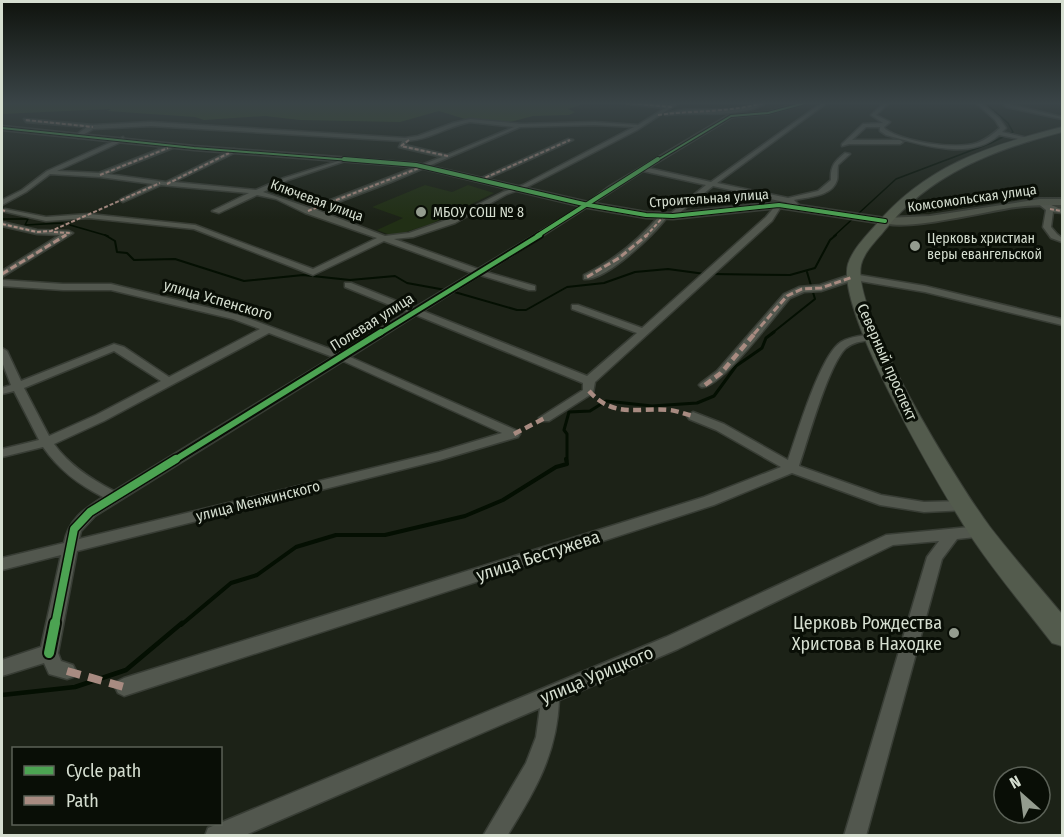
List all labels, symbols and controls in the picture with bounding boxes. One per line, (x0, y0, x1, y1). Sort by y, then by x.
street label: Ключевая улица (268, 176, 366, 225)
street label: Комсомольская улица (906, 181, 1038, 216)
street label: Строительная улица (649, 186, 770, 211)
place label: МБОУ СОШ № 8 (433, 204, 524, 221)
marker: МБОУ СОШ № 8 (414, 205, 428, 219)
place label: Церковь христиан веры евангельской (927, 230, 1042, 263)
marker: Церковь христиан веры евангельской (908, 239, 922, 253)
street label: улица Успенского (162, 276, 274, 324)
street label: Полевая улица (327, 289, 417, 355)
street label: Северный проспект (853, 301, 921, 424)
street label: улица Менжинского (194, 477, 322, 525)
street label: улица Бестужева (473, 526, 603, 586)
place label: Церковь Рождества Христова в Находке (792, 612, 942, 655)
marker: Церковь Рождества Христова в Находке (947, 626, 961, 640)
street label: улица Урицкого (537, 641, 657, 709)
legend (12, 747, 222, 825)
text: Cycle path (66, 760, 141, 782)
north arrow (992, 765, 1052, 825)
text: N (1006, 772, 1024, 793)
text: Path (66, 790, 99, 812)

